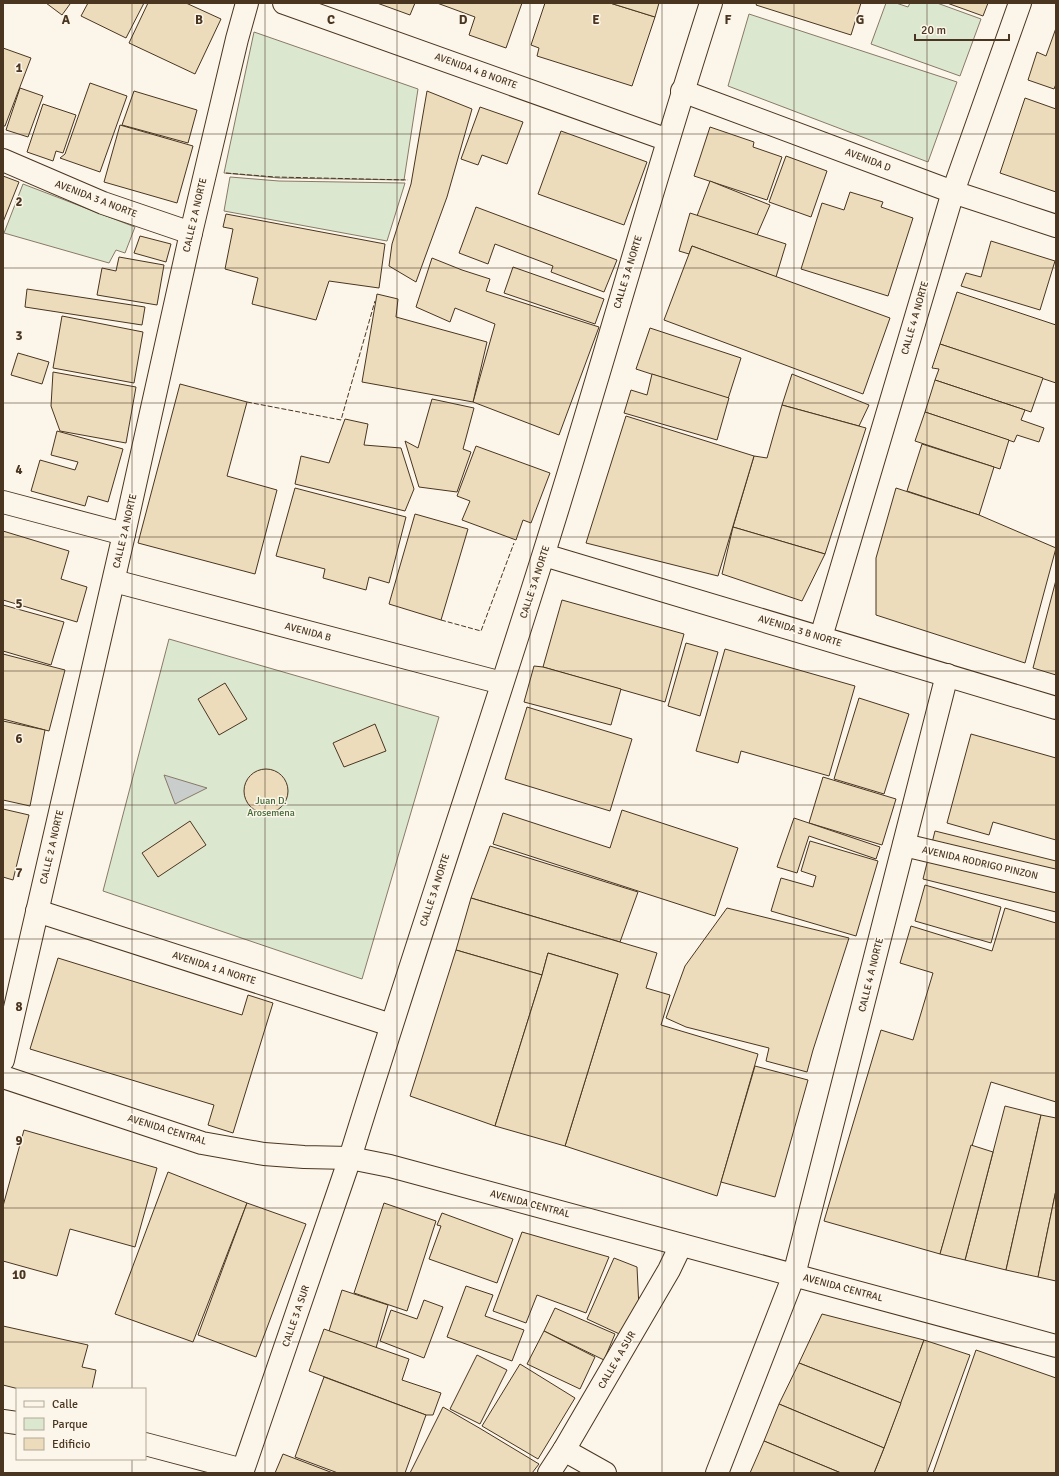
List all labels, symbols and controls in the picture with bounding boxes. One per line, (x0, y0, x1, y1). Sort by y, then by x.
text: A (62, 12, 71, 28)
text: B (195, 12, 203, 28)
text: C (327, 12, 335, 28)
text: D (459, 12, 468, 28)
text: E (592, 12, 600, 28)
text: F (725, 12, 732, 28)
text: G (856, 12, 864, 28)
scale bar (915, 16, 1009, 42)
text: 20 m (921, 23, 946, 38)
street label: AVENIDA 4 B NORTE (433, 50, 519, 92)
text: 1 (15, 60, 23, 76)
street label: AVENIDA D (843, 146, 893, 174)
street label: CALLE 2 A NORTE (181, 176, 209, 253)
street label: AVENIDA 3 A NORTE (53, 178, 139, 220)
text: 2 (15, 194, 23, 210)
street label: CALLE 3 A NORTE (611, 234, 645, 310)
street label: CALLE 4 A NORTE (899, 279, 931, 356)
text: 3 (15, 328, 23, 344)
text: 4 (15, 462, 23, 478)
street label: CALLE 2 A NORTE (111, 492, 139, 569)
street label: CALLE 3 A NORTE (518, 544, 553, 620)
text: 5 (15, 596, 23, 612)
street label: AVENIDA 3 B NORTE (757, 613, 844, 650)
street label: AVENIDA B (284, 620, 332, 644)
text: 6 (15, 731, 23, 747)
park label: Juan D. Arosemena (247, 795, 295, 819)
street label: CALLE 2 A NORTE (38, 808, 66, 885)
street label: AVENIDA RODRIGO PINZON (921, 844, 1039, 882)
street label: CALLE 3 A NORTE (418, 852, 453, 928)
text: 7 (15, 865, 23, 881)
street label: CALLE 4 A NORTE (856, 936, 886, 1013)
street label: AVENIDA 1 A NORTE (171, 949, 258, 987)
text: 8 (15, 999, 23, 1015)
street label: AVENIDA CENTRAL (126, 1112, 208, 1148)
text: 9 (15, 1133, 23, 1149)
street label: AVENIDA CENTRAL (489, 1188, 571, 1220)
text: 10 (12, 1267, 26, 1283)
street label: AVENIDA CENTRAL (802, 1272, 884, 1304)
street label: CALLE 3 A SUR (280, 1284, 312, 1348)
street label: CALLE 4 A SUR (596, 1329, 638, 1391)
legend (16, 1388, 146, 1460)
text: Calle (52, 1397, 78, 1412)
text: Parque (52, 1417, 88, 1432)
text: Edificio (52, 1437, 90, 1452)

